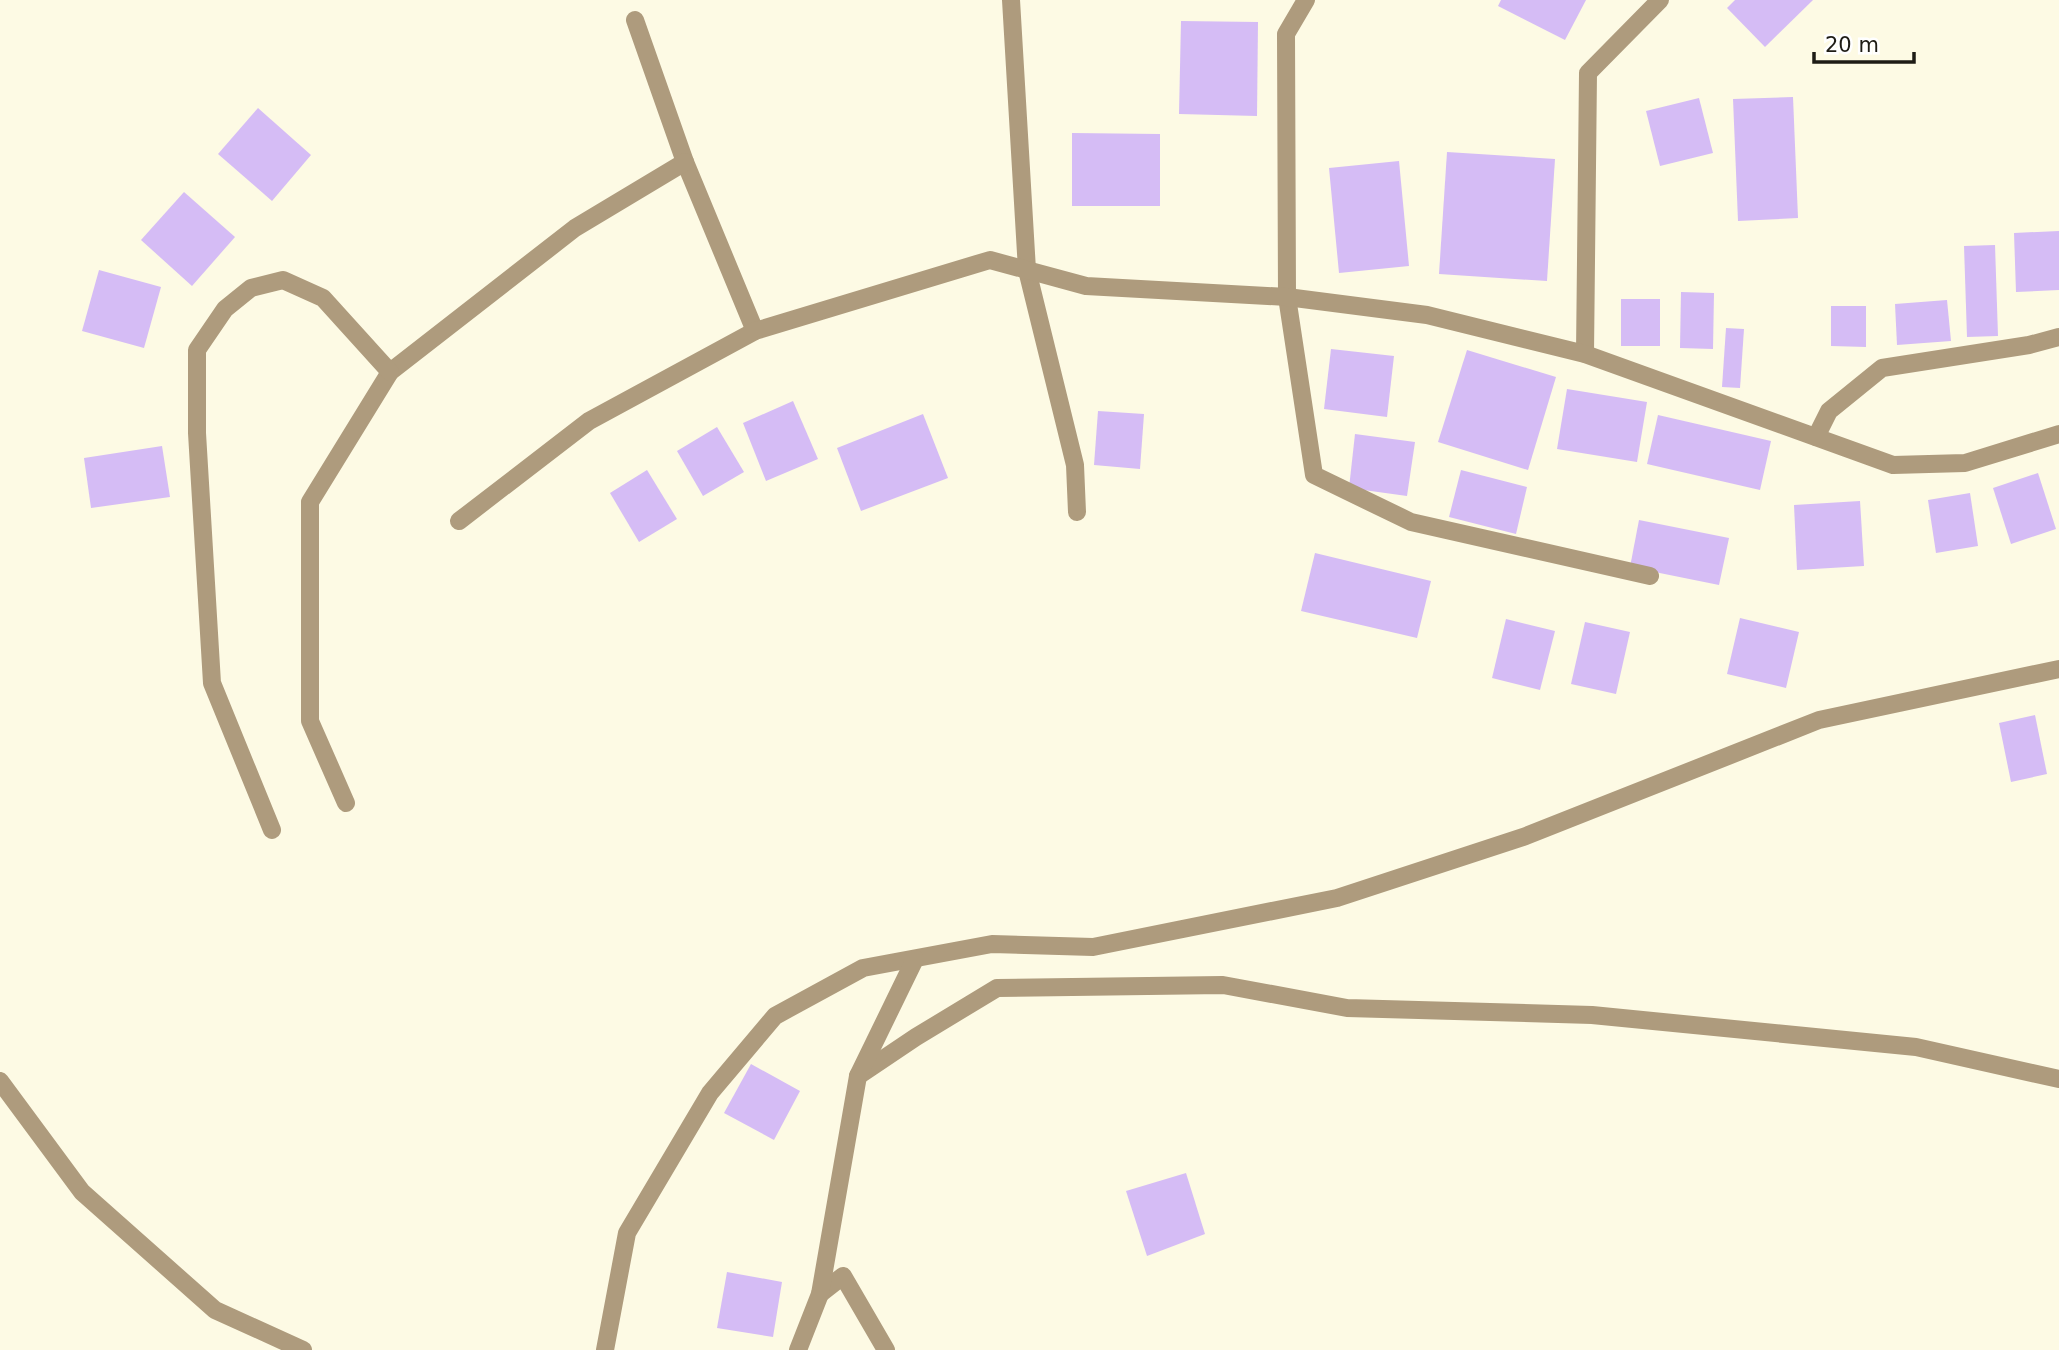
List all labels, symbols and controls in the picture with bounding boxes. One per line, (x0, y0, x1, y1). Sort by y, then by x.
scale bar (1814, 21, 1914, 65)
text: 20 m (1825, 33, 1879, 57)

